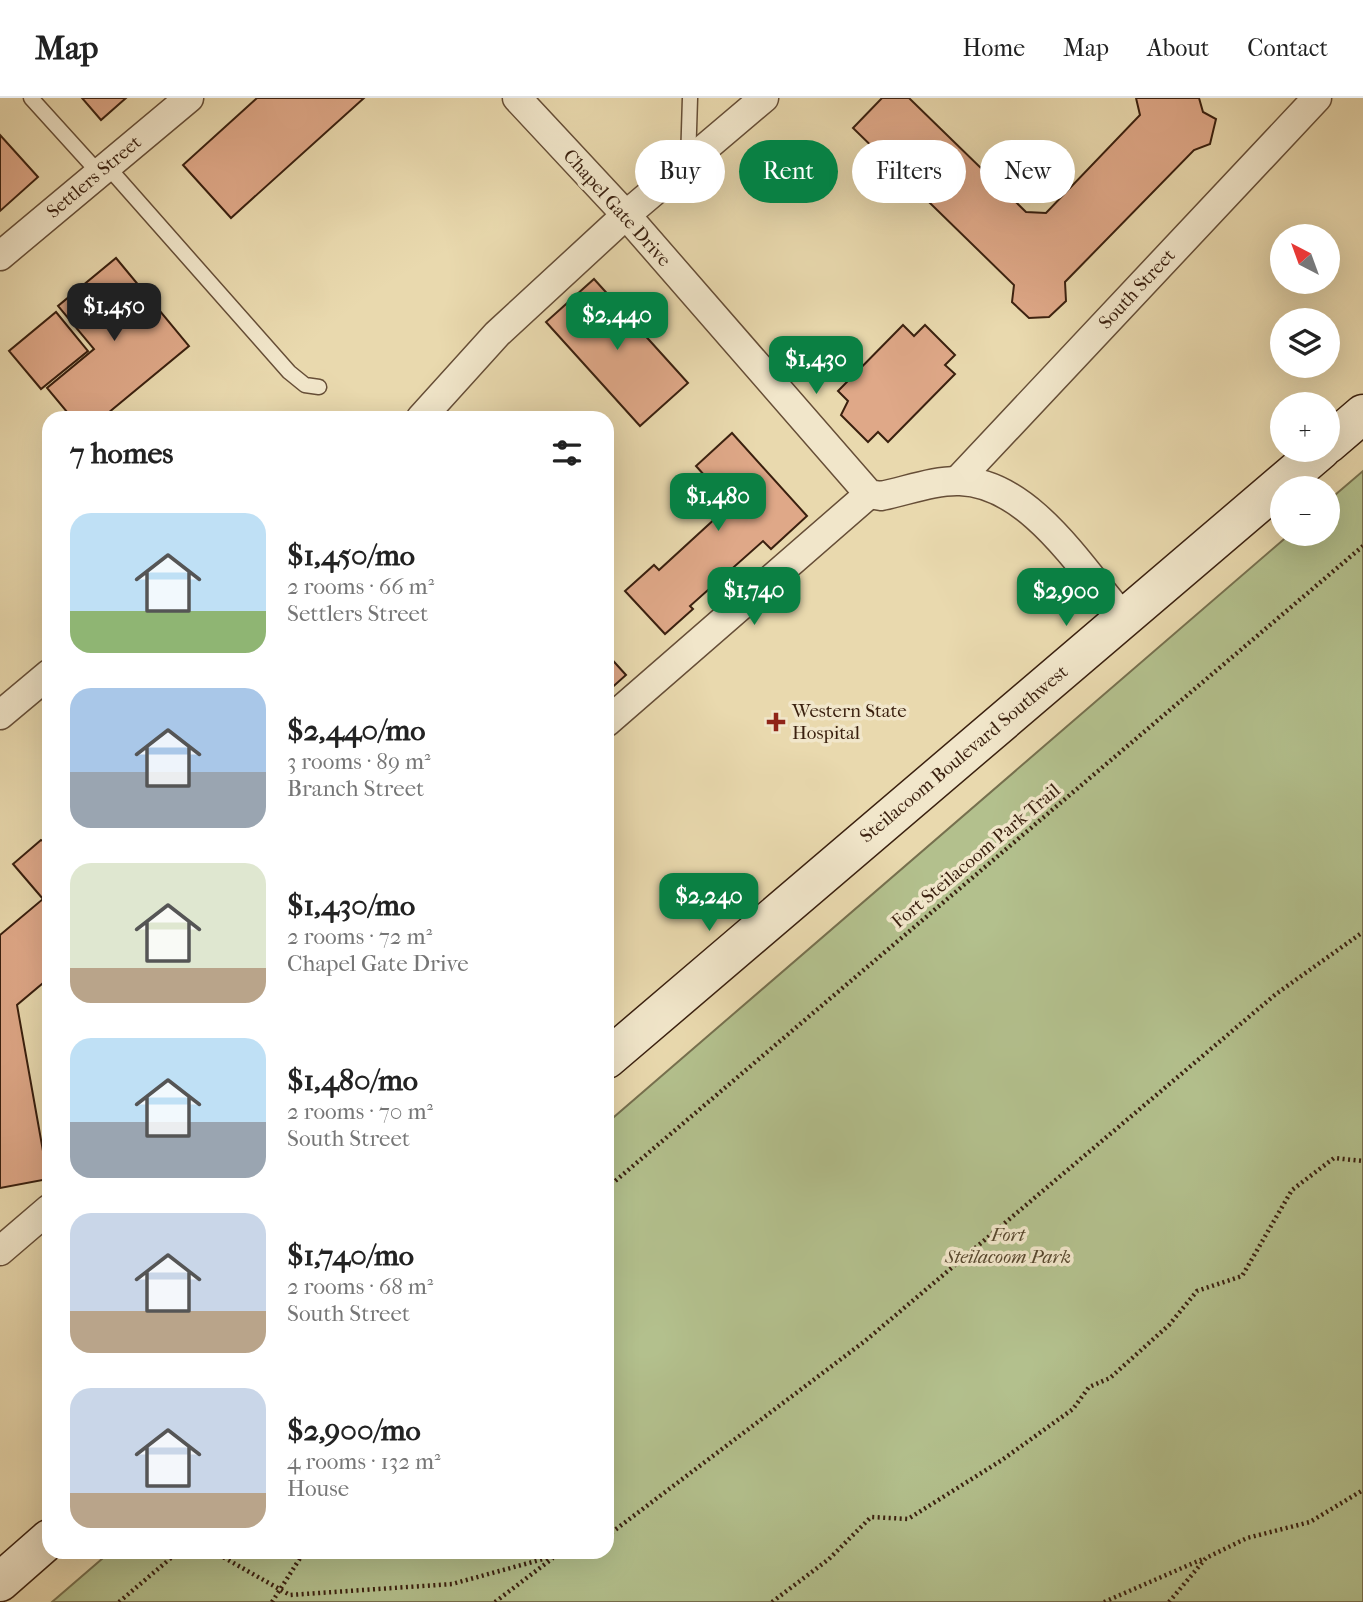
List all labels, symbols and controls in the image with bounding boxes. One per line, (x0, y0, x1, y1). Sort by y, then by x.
text: Map (35, 29, 98, 68)
text: Home (963, 34, 1025, 62)
text: Map (1063, 34, 1109, 62)
text: About (1147, 34, 1209, 62)
text: Contact (1247, 34, 1328, 62)
street label: Settlers Street (42, 131, 146, 223)
chip: Buy (635, 140, 725, 203)
chip: Rent (739, 140, 838, 203)
chip: Filters (852, 140, 966, 203)
chip: New (980, 140, 1075, 203)
street label: Chapel Gate Drive (559, 145, 675, 271)
north arrow (1270, 224, 1340, 294)
map controls (1270, 224, 1340, 546)
street label: South Street (1094, 244, 1180, 334)
pin: $1,450 (57, 284, 171, 343)
text: $1,450 (83, 292, 145, 319)
pin: $2,440 (560, 292, 674, 352)
text: $2,440 (582, 301, 652, 328)
button: layers (1270, 308, 1340, 378)
pin: $1,430 (759, 336, 873, 396)
text: $1,430 (785, 345, 847, 372)
button: + (1270, 392, 1340, 462)
icon: filters (548, 434, 586, 472)
text: 7 homes (70, 436, 173, 471)
pin: $1,480 (661, 474, 775, 533)
button: − (1270, 476, 1340, 546)
text: $1,480 (686, 482, 750, 509)
text: $1,450/mo (287, 538, 415, 573)
icon: home (126, 541, 210, 625)
pin: $1,740 (697, 568, 811, 627)
pin: $2,900 (1009, 568, 1123, 628)
text: 2 rooms · 66 m² (287, 573, 434, 600)
text: $1,740 (723, 576, 785, 603)
text: $2,900 (1033, 577, 1099, 604)
text: Settlers Street (287, 600, 428, 627)
street label: Steilacoom Boulevard Southwest (856, 660, 1072, 847)
place label: Western State Hospital (791, 700, 907, 744)
marker: Western State Hospital (766, 712, 786, 732)
text: $2,440/mo (287, 713, 425, 748)
icon: home (126, 716, 210, 800)
text: 3 rooms · 89 m² (287, 748, 431, 775)
text: Branch Street (287, 775, 424, 802)
street label: Fort Steilacoom Park Trail (887, 779, 1065, 933)
pin: $2,240 (652, 874, 766, 933)
text: $2,240 (675, 882, 743, 909)
text: $1,430/mo (287, 888, 415, 923)
icon: home (126, 891, 210, 975)
text: 2 rooms · 72 m² (287, 923, 432, 950)
text: Chapel Gate Drive (287, 950, 469, 977)
text: $1,480/mo (287, 1063, 418, 1098)
icon: home (126, 1066, 210, 1150)
text: 2 rooms · 70 m² (287, 1098, 433, 1125)
text: South Street (287, 1125, 410, 1152)
park label: Fort Steilacoom Park (944, 1224, 1071, 1268)
text: $1,740/mo (287, 1238, 414, 1273)
icon: home (126, 1241, 210, 1325)
text: 2 rooms · 68 m² (287, 1273, 433, 1300)
text: South Street (287, 1300, 410, 1327)
text: $2,900/mo (287, 1413, 421, 1448)
icon: home (126, 1416, 210, 1500)
text: 4 rooms · 132 m² (287, 1448, 441, 1475)
text: House (287, 1475, 349, 1502)

